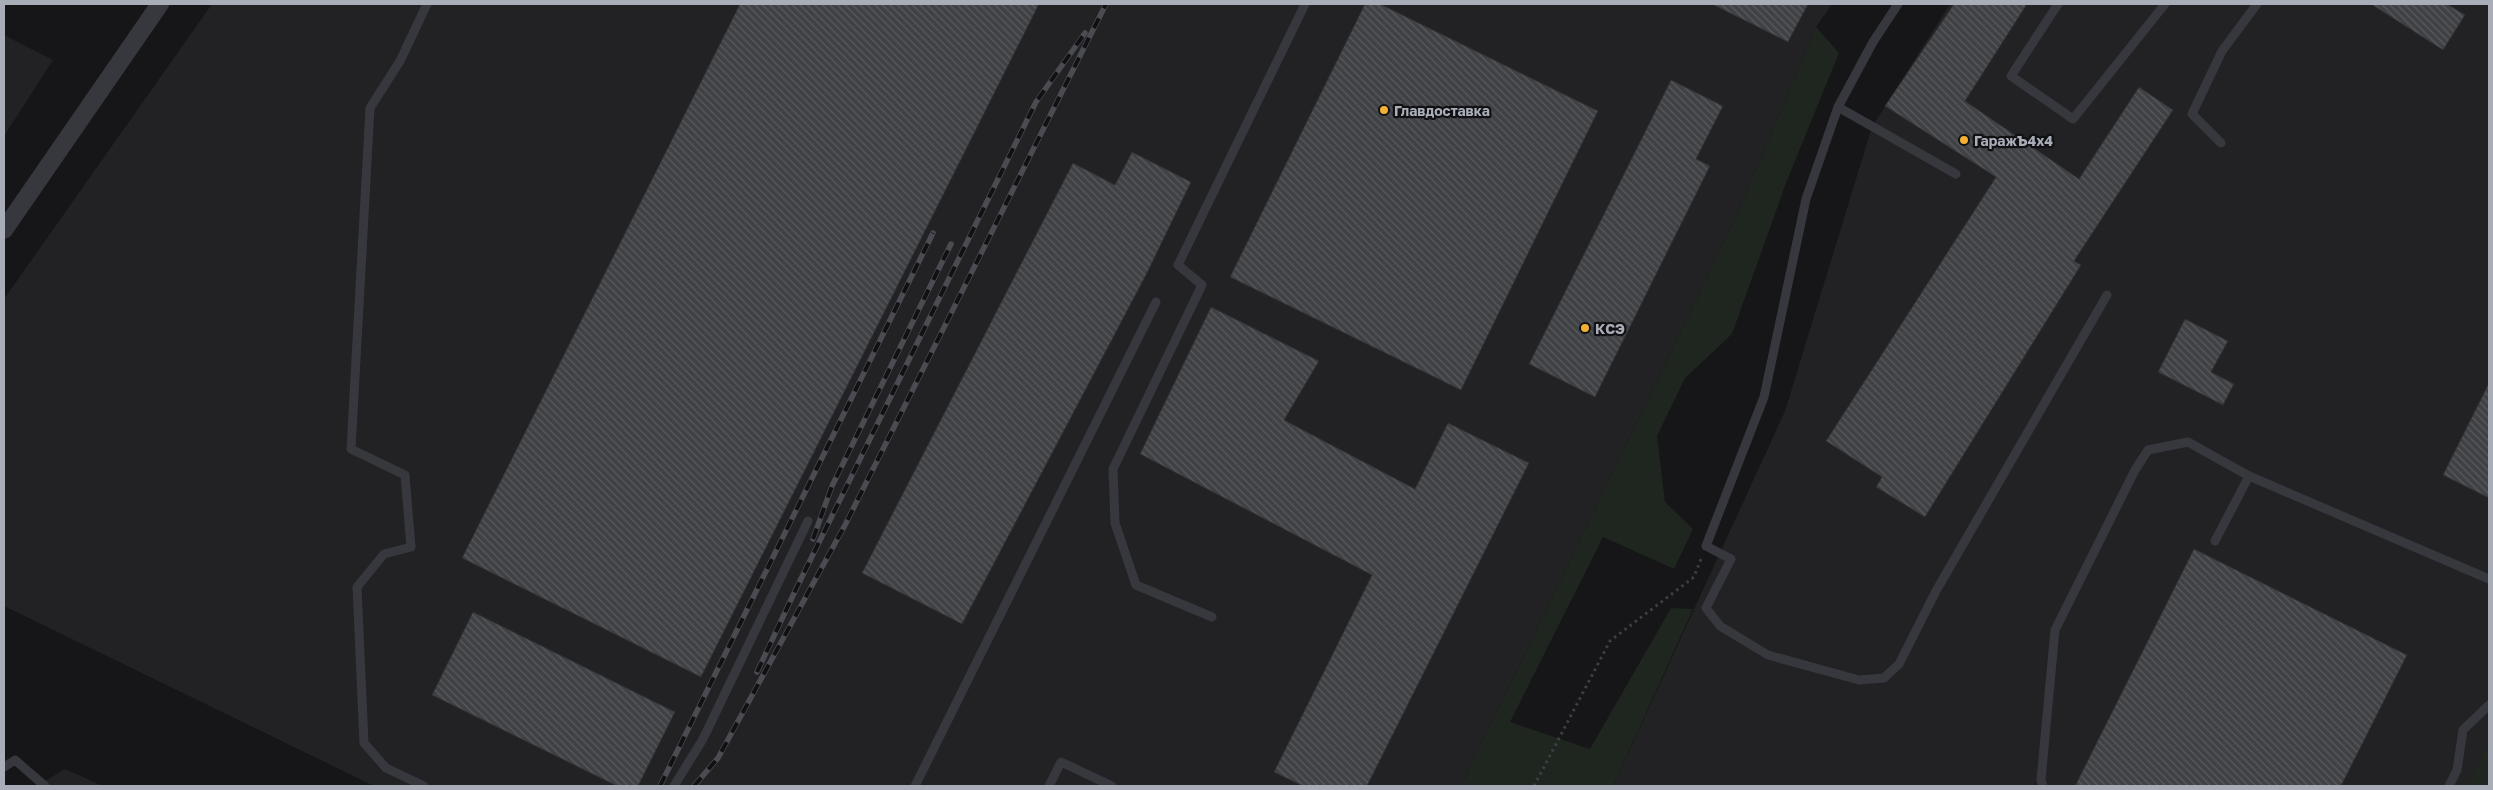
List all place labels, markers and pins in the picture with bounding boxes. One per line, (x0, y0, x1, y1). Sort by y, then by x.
place label: Главдоставка (1394, 102, 1490, 119)
marker: Главдоставка (1378, 104, 1390, 116)
place label: ГаражЪ4х4 (1974, 132, 2053, 149)
marker: ГаражЪ4х4 (1958, 134, 1970, 146)
place label: КСЭ (1595, 320, 1625, 337)
marker: КСЭ (1579, 322, 1591, 334)

